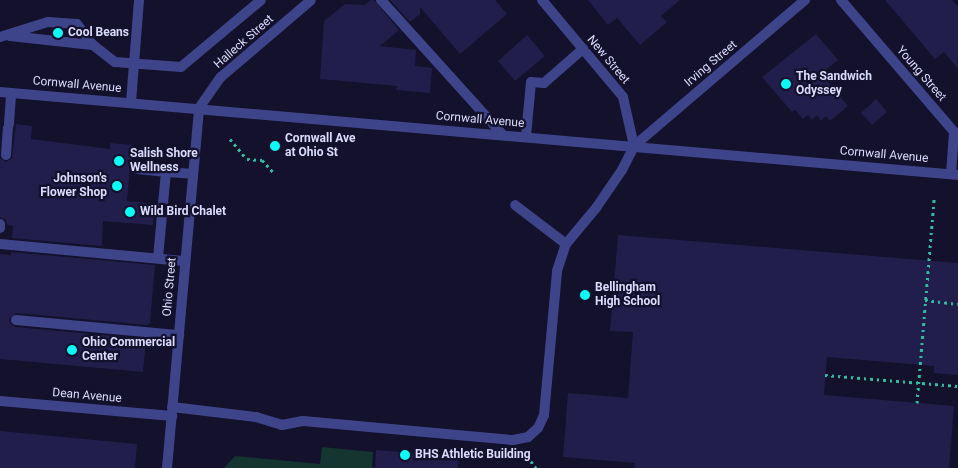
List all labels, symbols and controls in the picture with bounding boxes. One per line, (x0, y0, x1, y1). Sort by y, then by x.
street label: Halleck Street (211, 12, 277, 72)
place label: Cool Beans (68, 26, 129, 40)
marker: Cool Beans (52, 27, 64, 39)
street label: New Street (584, 33, 632, 87)
street label: Irving Street (682, 38, 740, 90)
street label: Young Street (893, 44, 949, 104)
place label: The Sandwich Odyssey (796, 70, 872, 98)
street label: Cornwall Avenue (32, 74, 122, 96)
marker: The Sandwich Odyssey (780, 78, 792, 90)
street label: Cornwall Avenue (435, 109, 525, 131)
place label: Cornwall Ave at Ohio St (285, 132, 356, 160)
marker: Cornwall Ave at Ohio St (269, 140, 281, 152)
street label: Cornwall Avenue (839, 144, 929, 166)
place label: Salish Shore Wellness (130, 147, 198, 175)
marker: Salish Shore Wellness (112, 154, 126, 168)
place label: Johnson's Flower Shop (40, 172, 107, 200)
marker: Johnson's Flower Shop (111, 180, 123, 192)
place label: Wild Bird Chalet (140, 205, 226, 219)
marker: Wild Bird Chalet (124, 206, 136, 218)
street label: Ohio Street (160, 257, 180, 317)
place label: Bellingham High School (595, 281, 660, 309)
marker: Bellingham High School (579, 289, 591, 301)
place label: Ohio Commercial Center (82, 336, 175, 364)
marker: Ohio Commercial Center (66, 344, 78, 356)
street label: Dean Avenue (52, 386, 122, 406)
place label: BHS Athletic Building (415, 448, 531, 462)
marker: BHS Athletic Building (399, 449, 411, 461)

